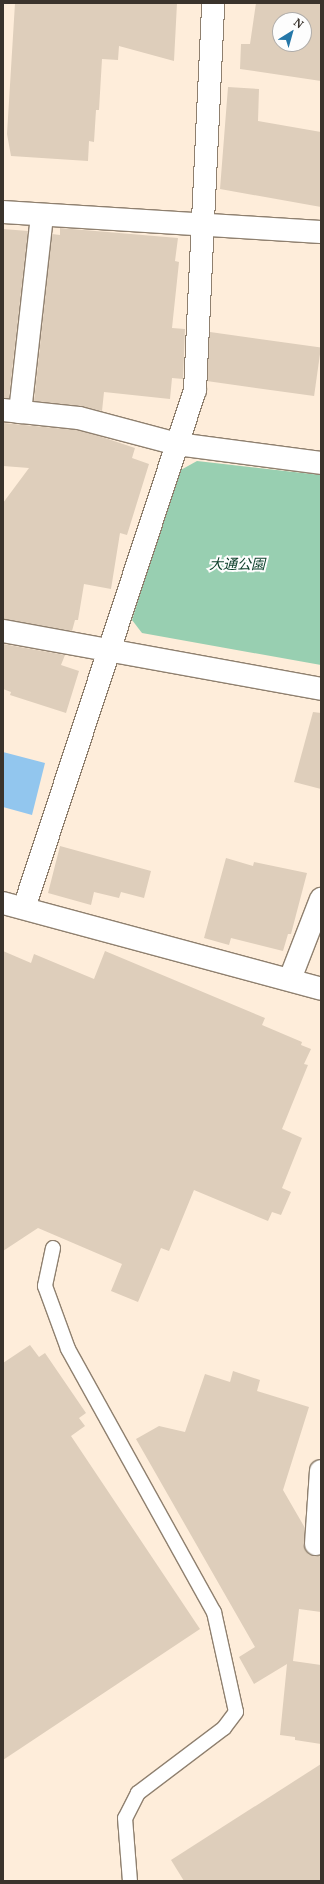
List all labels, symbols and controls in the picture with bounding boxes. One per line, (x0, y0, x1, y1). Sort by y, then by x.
north arrow (272, 12, 312, 52)
text: N (291, 14, 307, 31)
park label: 大通公園 (209, 556, 265, 572)

